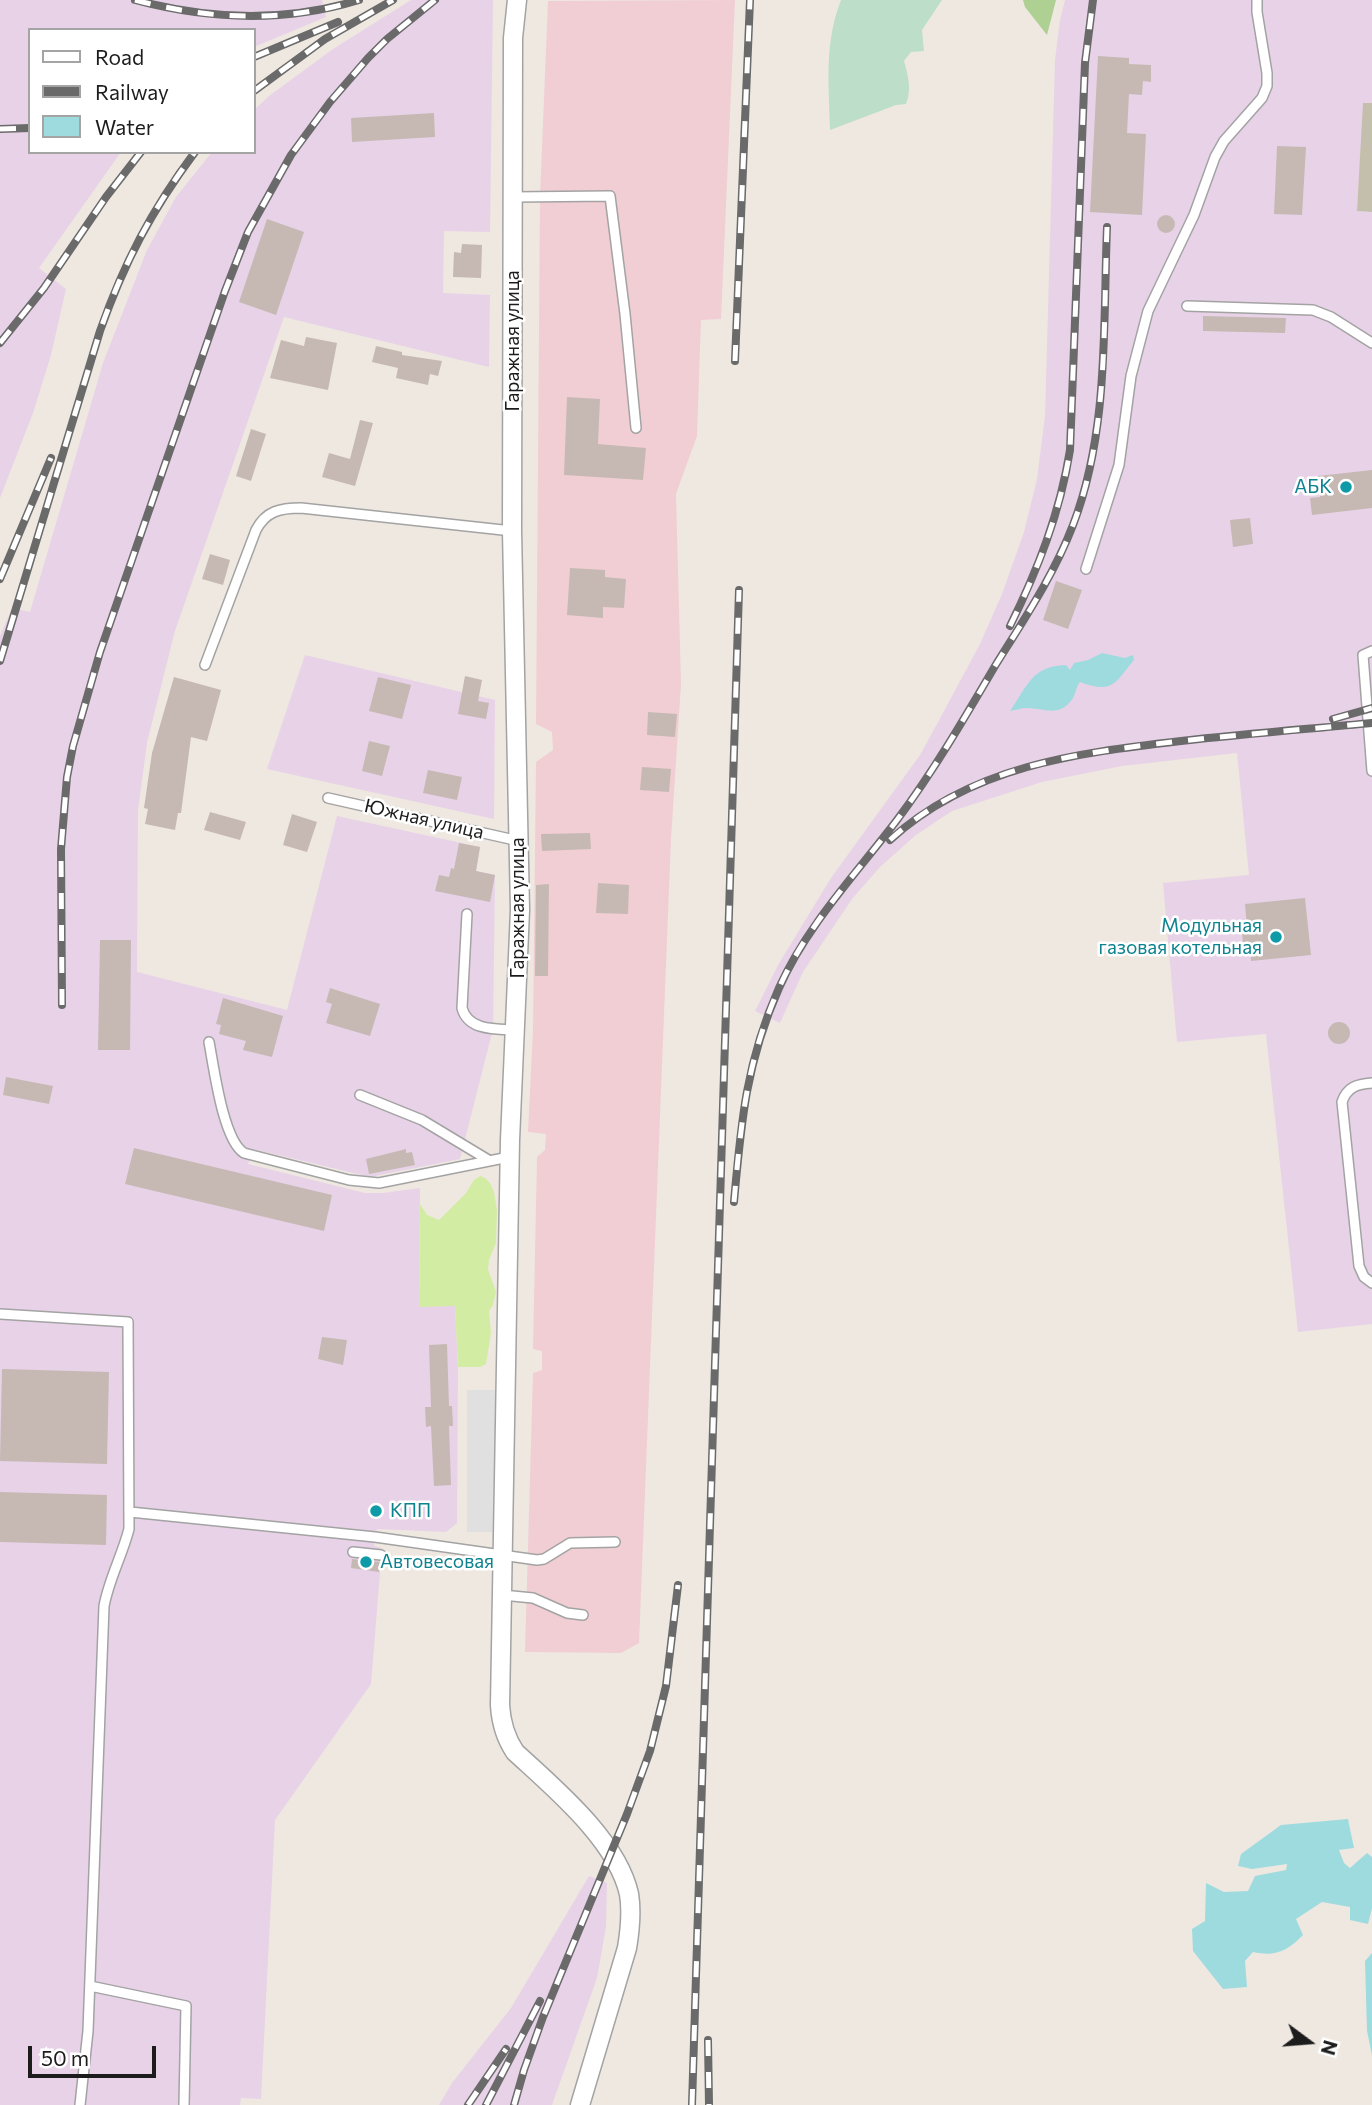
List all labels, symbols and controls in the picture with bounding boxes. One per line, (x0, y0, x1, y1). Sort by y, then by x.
legend (28, 28, 256, 154)
text: Road (95, 44, 144, 69)
text: Railway (95, 79, 169, 104)
text: Water (95, 114, 154, 139)
street label: Гаражная улица (502, 270, 524, 412)
place label: АБК (1294, 476, 1332, 498)
marker: АБК (1338, 479, 1354, 495)
street label: Южная улица (362, 794, 486, 844)
street label: Гаражная улица (507, 837, 529, 979)
place label: Модульная газовая котельная (1099, 915, 1262, 959)
marker: Модульная газовая котельная (1268, 929, 1284, 945)
place label: КПП (390, 1500, 431, 1522)
marker: КПП (368, 1503, 384, 1519)
place label: Автовесовая (380, 1551, 494, 1573)
marker: Автовесовая (358, 1554, 374, 1570)
north arrow (1274, 2007, 1344, 2077)
scale bar (32, 2032, 159, 2076)
text: N (1317, 2038, 1343, 2058)
text: 50 m (41, 2045, 89, 2070)

